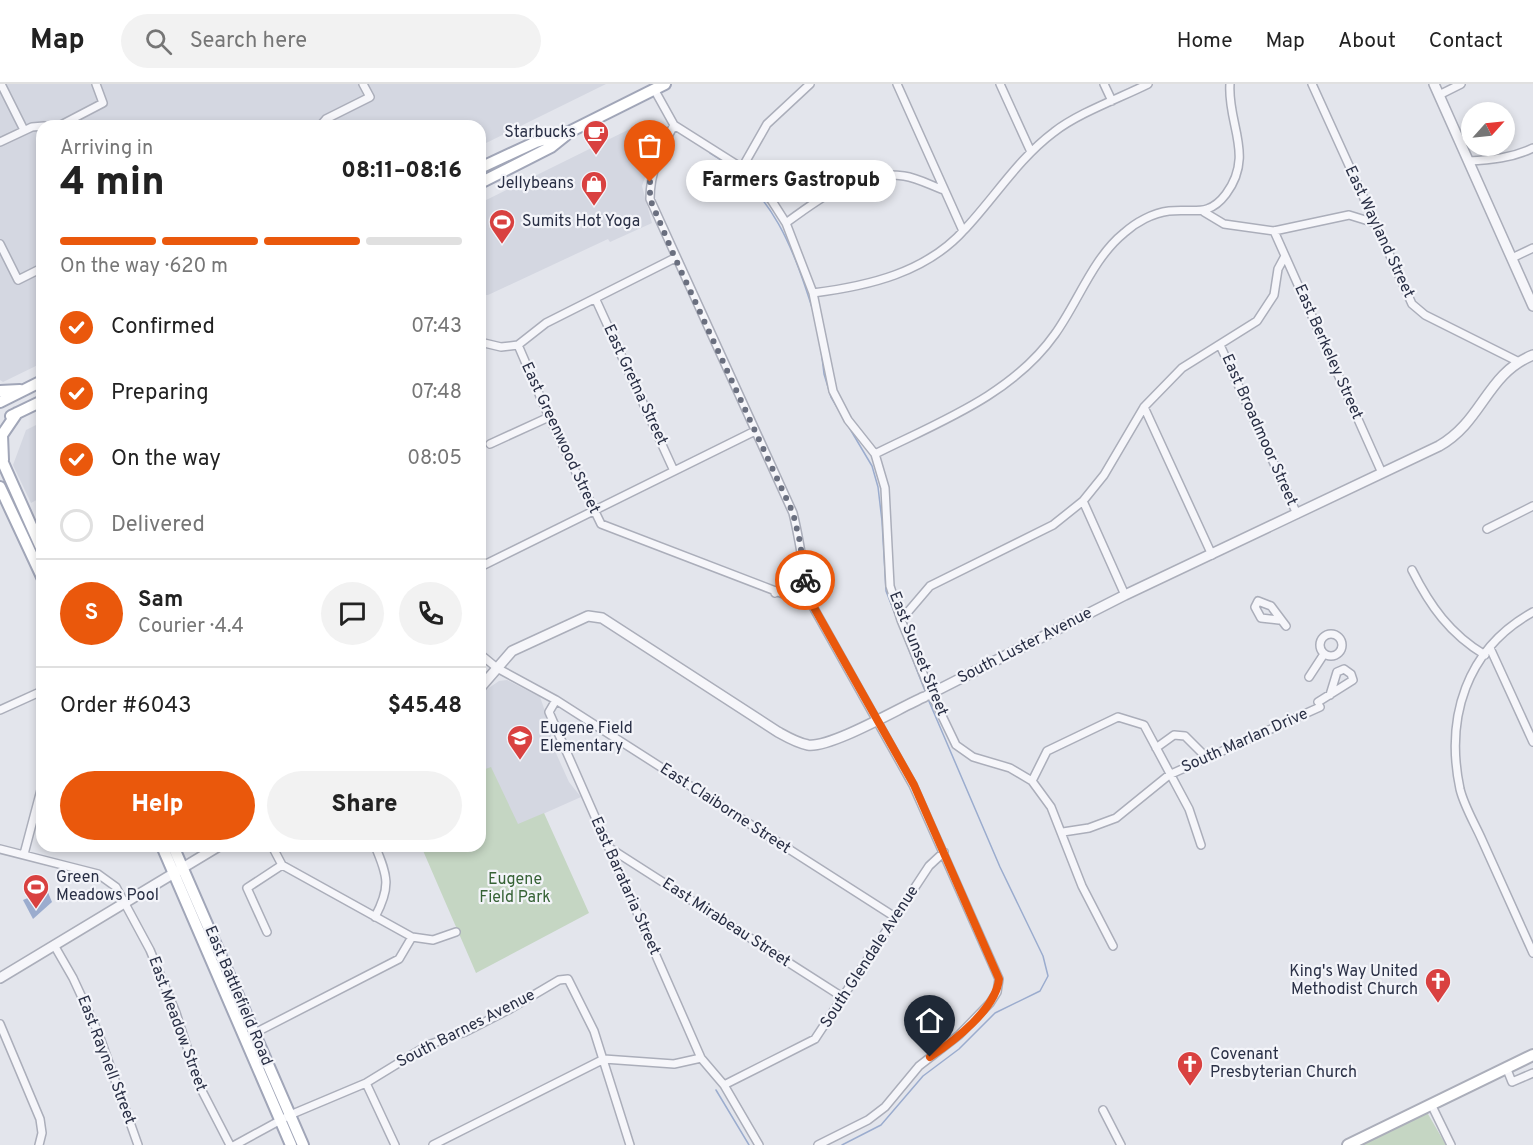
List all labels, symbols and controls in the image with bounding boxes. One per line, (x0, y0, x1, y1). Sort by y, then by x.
search box (121, 14, 541, 68)
text: Map (30, 23, 85, 59)
icon: search (142, 25, 175, 58)
text: Search here (190, 28, 307, 55)
text: Home (1177, 28, 1233, 55)
text: Map (1266, 28, 1305, 55)
text: About (1338, 28, 1396, 55)
text: Contact (1429, 28, 1503, 55)
north arrow (1461, 102, 1515, 156)
map controls (1461, 102, 1515, 156)
cafe icon: Starbucks (581, 118, 611, 156)
pin (624, 120, 675, 182)
place label: Starbucks (504, 123, 576, 143)
icon: bag (633, 129, 666, 162)
text: Arriving in (60, 136, 153, 162)
text: 08:11–08:16 (341, 158, 462, 185)
text: 4 min (60, 160, 165, 209)
callout: Farmers Gastropub (686, 161, 896, 203)
street label: East Wayland Street (1340, 163, 1418, 301)
text: Farmers Gastropub (702, 168, 880, 194)
shop icon: Jellybeans (579, 169, 609, 207)
place label: Jellybeans (497, 174, 574, 194)
sports icon: Sumits Hot Yoga (487, 207, 517, 245)
place label: Sumits Hot Yoga (522, 212, 640, 232)
text: On the way · 620 m (60, 254, 228, 280)
street label: East Berkeley Street (1289, 281, 1367, 423)
icon: check (60, 311, 93, 344)
text: Confirmed (111, 314, 215, 341)
text: 07:43 (411, 314, 462, 340)
street label: East Gretna Street (598, 321, 672, 449)
street label: East Broadmoor Street (1216, 351, 1302, 509)
street label: East Greenwood Street (516, 359, 604, 517)
icon: check (60, 377, 93, 410)
text: Preparing (111, 380, 209, 407)
text: 07:48 (411, 380, 462, 406)
icon: check (60, 443, 93, 476)
text: On the way (111, 446, 221, 473)
text: 08:05 (407, 446, 462, 472)
text: Delivered (111, 512, 205, 539)
courier (775, 550, 835, 610)
icon: bike (789, 564, 822, 597)
button: chat (321, 582, 384, 645)
button: phone (399, 582, 462, 645)
text: Sam (138, 587, 183, 614)
street label: East Sunset Street (884, 589, 952, 719)
text: S (85, 600, 98, 627)
street label: South Luster Avenue (954, 603, 1096, 689)
text: Courier · 4.4 (138, 614, 244, 640)
text: Order #6043 (60, 693, 192, 720)
text: $45.48 (388, 693, 462, 720)
street label: South Marlan Drive (1179, 704, 1311, 778)
place label: Eugene Field Elementary (540, 719, 633, 757)
school or university icon: Eugene Field Elementary (505, 723, 535, 761)
street label: East Claiborne Street (656, 759, 794, 859)
button: Help (60, 771, 255, 840)
button: Share (267, 771, 462, 840)
street label: East Barataria Street (585, 814, 665, 958)
place label: Green Meadows Pool (56, 868, 159, 906)
park label: Eugene Field Park (479, 870, 551, 908)
sports icon: Green Meadows Pool (21, 872, 51, 910)
street label: East Mirabeau Street (658, 874, 794, 972)
street label: South Glendale Avenue (816, 882, 924, 1032)
street label: East Battlefield Road (200, 923, 276, 1069)
street label: East Meadow Street (143, 954, 211, 1094)
place label: King's Way United Methodist Church (1289, 962, 1418, 1000)
church icon: King's Way United Methodist Church (1423, 966, 1453, 1004)
street label: South Barnes Avenue (393, 985, 539, 1073)
street label: East Raynell Street (72, 993, 140, 1127)
pin (904, 995, 955, 1057)
icon: home (913, 1004, 946, 1037)
place label: Covenant Presbyterian Church (1210, 1045, 1357, 1083)
church icon: Covenant Presbyterian Church (1175, 1049, 1205, 1087)

